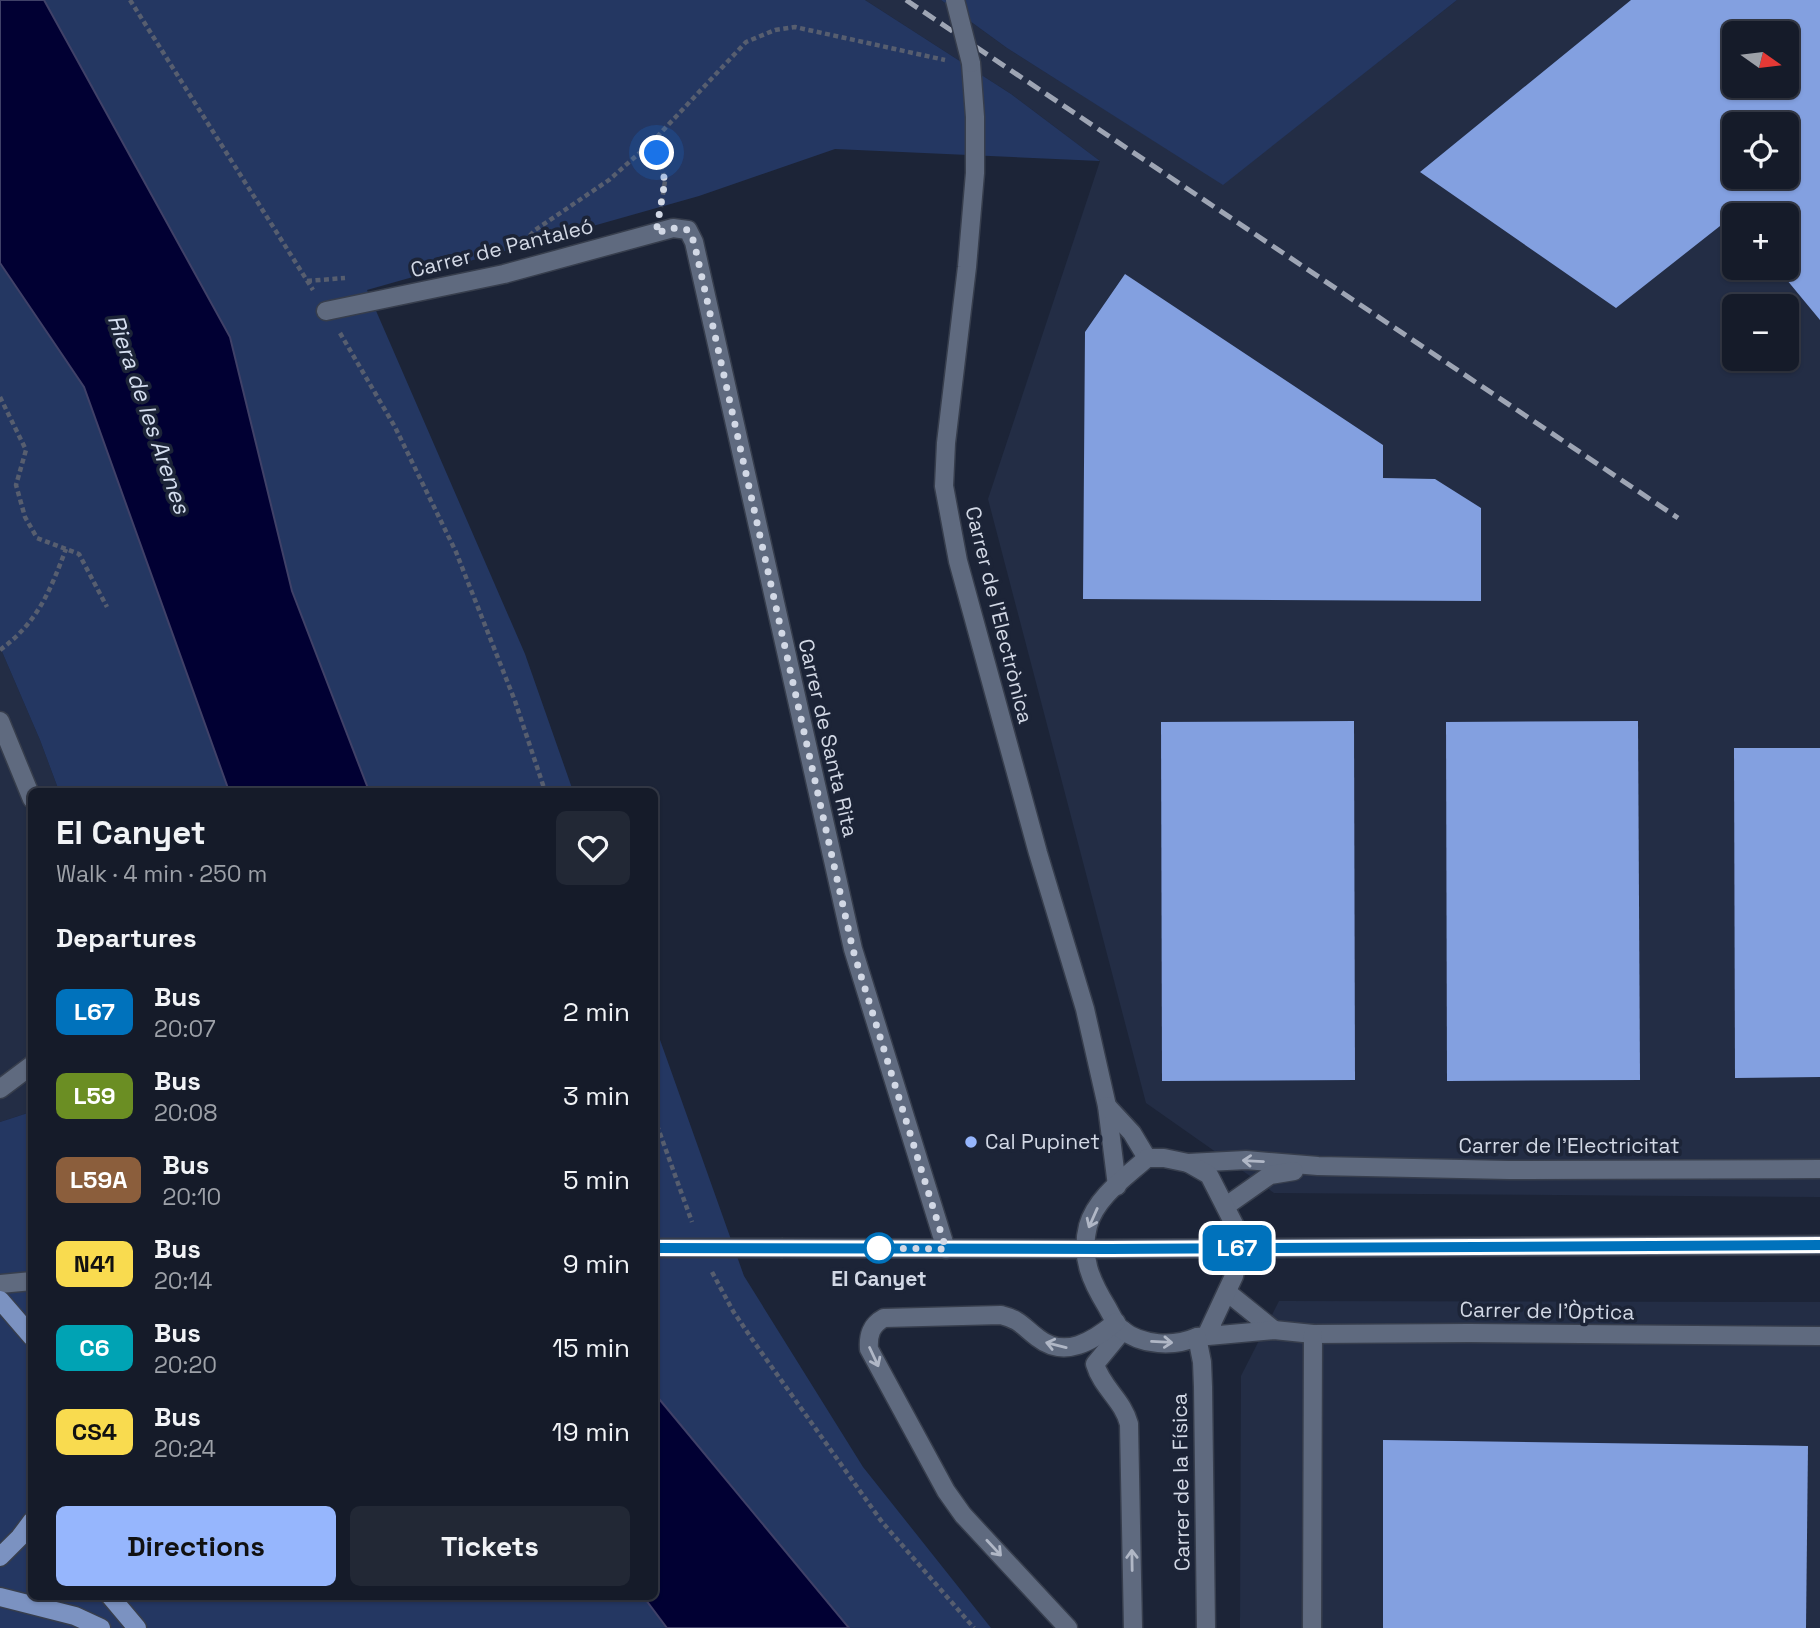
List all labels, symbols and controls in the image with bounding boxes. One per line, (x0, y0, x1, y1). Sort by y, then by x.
north arrow (1722, 21, 1799, 98)
map controls (1722, 21, 1799, 371)
button: locate (1722, 112, 1799, 189)
your location (639, 135, 674, 170)
button: + (1722, 203, 1799, 280)
street label: Carrer de Pantaleó (408, 212, 596, 283)
button: − (1722, 294, 1799, 371)
water label: Riera de les Arenes (101, 310, 197, 518)
street label: Carrer de l'Electrònica (959, 503, 1040, 726)
street label: Carrer de Santa Rita (793, 636, 864, 840)
button: heart (556, 811, 630, 885)
text: El Canyet (56, 812, 206, 854)
text: Walk · 4 min · 250 m (56, 859, 267, 889)
text: Departures (56, 921, 197, 955)
text: Bus (154, 980, 201, 1014)
text: 2 min (563, 995, 630, 1029)
text: L67 (74, 996, 115, 1027)
text: 20:07 (154, 1014, 216, 1044)
text: Bus (154, 1064, 201, 1098)
text: 3 min (563, 1079, 630, 1113)
text: L59 (73, 1080, 116, 1111)
text: 20:08 (154, 1098, 218, 1128)
place label: Cal Pupinet (985, 1128, 1100, 1155)
street label: Carrer de l'Electricitat (1458, 1132, 1680, 1159)
marker: Cal Pupinet (963, 1134, 979, 1150)
text: Bus (162, 1148, 209, 1182)
one-way arrow (1242, 1155, 1265, 1168)
text: 5 min (563, 1163, 630, 1197)
text: L59A (70, 1164, 127, 1195)
text: 20:10 (162, 1182, 221, 1212)
one-way arrow (1086, 1207, 1099, 1228)
line badge: L67 (1197, 1225, 1277, 1271)
text: Bus (154, 1232, 201, 1266)
text: L67 (1217, 1232, 1257, 1263)
marker: El Canyet (864, 1233, 894, 1263)
text: 9 min (563, 1247, 630, 1281)
text: N41 (74, 1248, 115, 1279)
place label: El Canyet (831, 1265, 927, 1292)
text: 20:14 (154, 1266, 212, 1296)
street label: Carrer de l'Òptica (1459, 1295, 1635, 1326)
text: Bus (154, 1316, 201, 1350)
text: 15 min (552, 1331, 630, 1365)
text: C6 (79, 1332, 110, 1363)
one-way arrow (1150, 1336, 1173, 1349)
one-way arrow (1045, 1338, 1067, 1351)
one-way arrow (868, 1346, 881, 1367)
text: 20:20 (154, 1350, 217, 1380)
street label: Carrer de la Física (1165, 1393, 1196, 1571)
text: Bus (154, 1400, 201, 1434)
text: 19 min (552, 1415, 630, 1449)
text: CS4 (72, 1416, 117, 1447)
text: 20:24 (154, 1434, 216, 1464)
button: Directions (56, 1506, 336, 1586)
button: Tickets (350, 1506, 630, 1586)
one-way arrow (986, 1539, 1002, 1557)
one-way arrow (1125, 1549, 1139, 1572)

